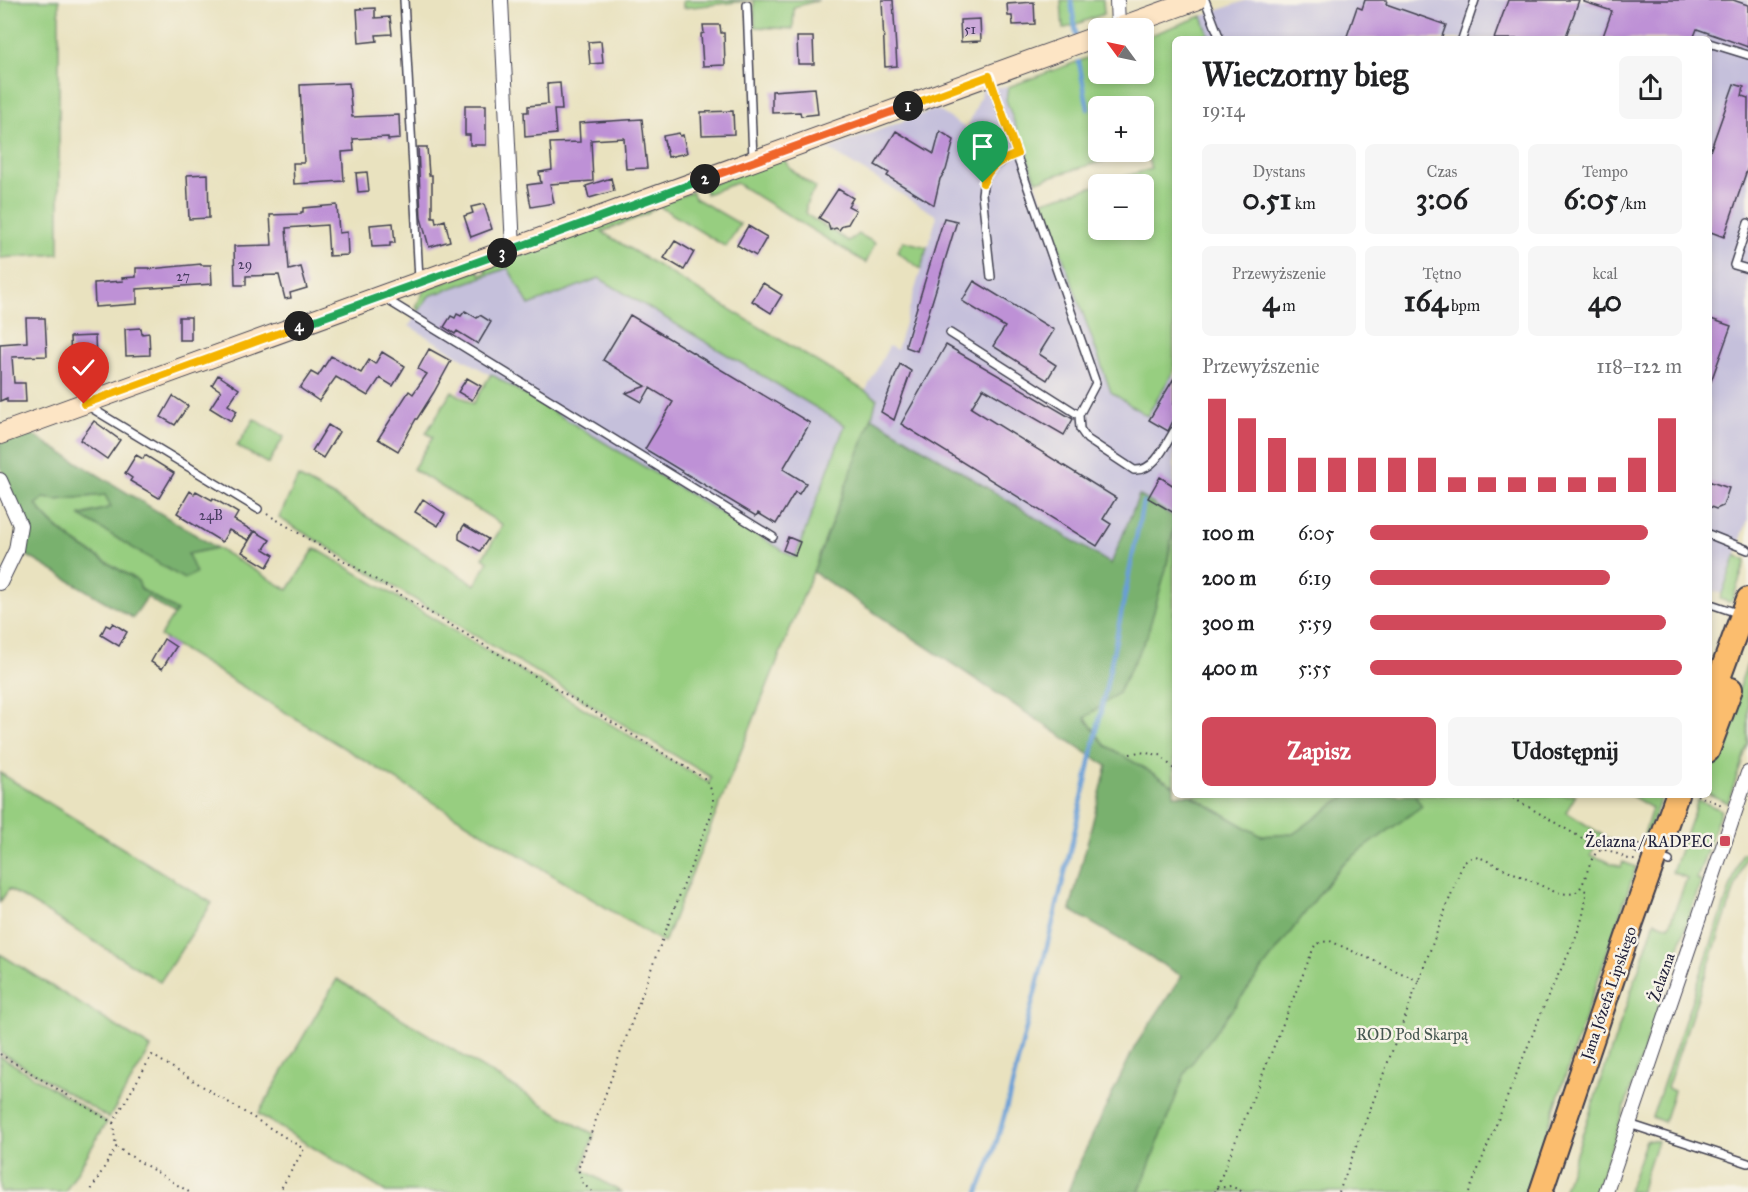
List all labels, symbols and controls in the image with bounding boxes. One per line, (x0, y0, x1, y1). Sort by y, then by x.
north arrow (1088, 18, 1154, 84)
map controls (1088, 18, 1154, 240)
house number: 51 (964, 21, 976, 38)
text: Wieczorny bieg (1202, 55, 1408, 95)
button: share (1619, 56, 1682, 119)
pin: 1 (893, 91, 923, 121)
text: 1 (905, 96, 911, 115)
button: + (1088, 96, 1154, 162)
text: 19:14 (1202, 98, 1245, 122)
pin (957, 121, 1008, 183)
icon: arrive (966, 130, 999, 163)
text: Dystans (1253, 162, 1305, 181)
text: Czas (1427, 162, 1457, 181)
text: Tempo (1582, 162, 1628, 181)
pin: 2 (690, 164, 720, 194)
text: 2 (701, 169, 709, 188)
button: − (1088, 174, 1154, 240)
text: 0.51 (1242, 181, 1291, 217)
text: 3:06 (1416, 181, 1468, 217)
text: 6:05 (1564, 181, 1618, 217)
text: km (1291, 194, 1316, 213)
text: /km (1618, 194, 1646, 213)
pin: 3 (487, 238, 517, 268)
text: 3 (499, 243, 505, 262)
house number: 29 (238, 256, 252, 273)
text: Przewyższenie (1232, 264, 1326, 283)
text: Tętno (1423, 264, 1461, 283)
text: kcal (1592, 264, 1618, 283)
house number: 27 (176, 268, 190, 285)
text: 4 (1262, 283, 1279, 319)
text: 164 (1404, 283, 1448, 319)
text: 40 (1588, 283, 1622, 319)
text: m (1279, 296, 1296, 315)
text: bpm (1448, 296, 1480, 315)
pin: 4 (284, 311, 314, 341)
text: 4 (295, 316, 303, 335)
pin (58, 342, 109, 404)
icon: check (67, 351, 100, 384)
text: Przewyższenie (1202, 354, 1320, 378)
text: 118–122 m (1596, 354, 1682, 378)
house number: 24B (199, 507, 223, 524)
text: 100 m (1202, 521, 1254, 545)
text: 6:05 (1298, 521, 1334, 545)
text: 200 m (1202, 566, 1256, 590)
text: 6:19 (1298, 566, 1332, 590)
text: 300 m (1202, 611, 1254, 635)
text: 5:59 (1298, 611, 1332, 635)
text: 400 m (1202, 656, 1258, 680)
text: 5:55 (1298, 656, 1331, 680)
button: Zapisz (1202, 717, 1436, 786)
button: Udostępnij (1448, 717, 1682, 786)
place label: Żelazna / RADPEC (1585, 831, 1713, 851)
marker: Żelazna / RADPEC (1718, 834, 1732, 848)
street label: Jana Józefa Lipskiego (1576, 924, 1641, 1065)
street label: Żelazna (1643, 950, 1679, 1004)
park label: ROD Pod Skarpą (1356, 1025, 1469, 1044)

